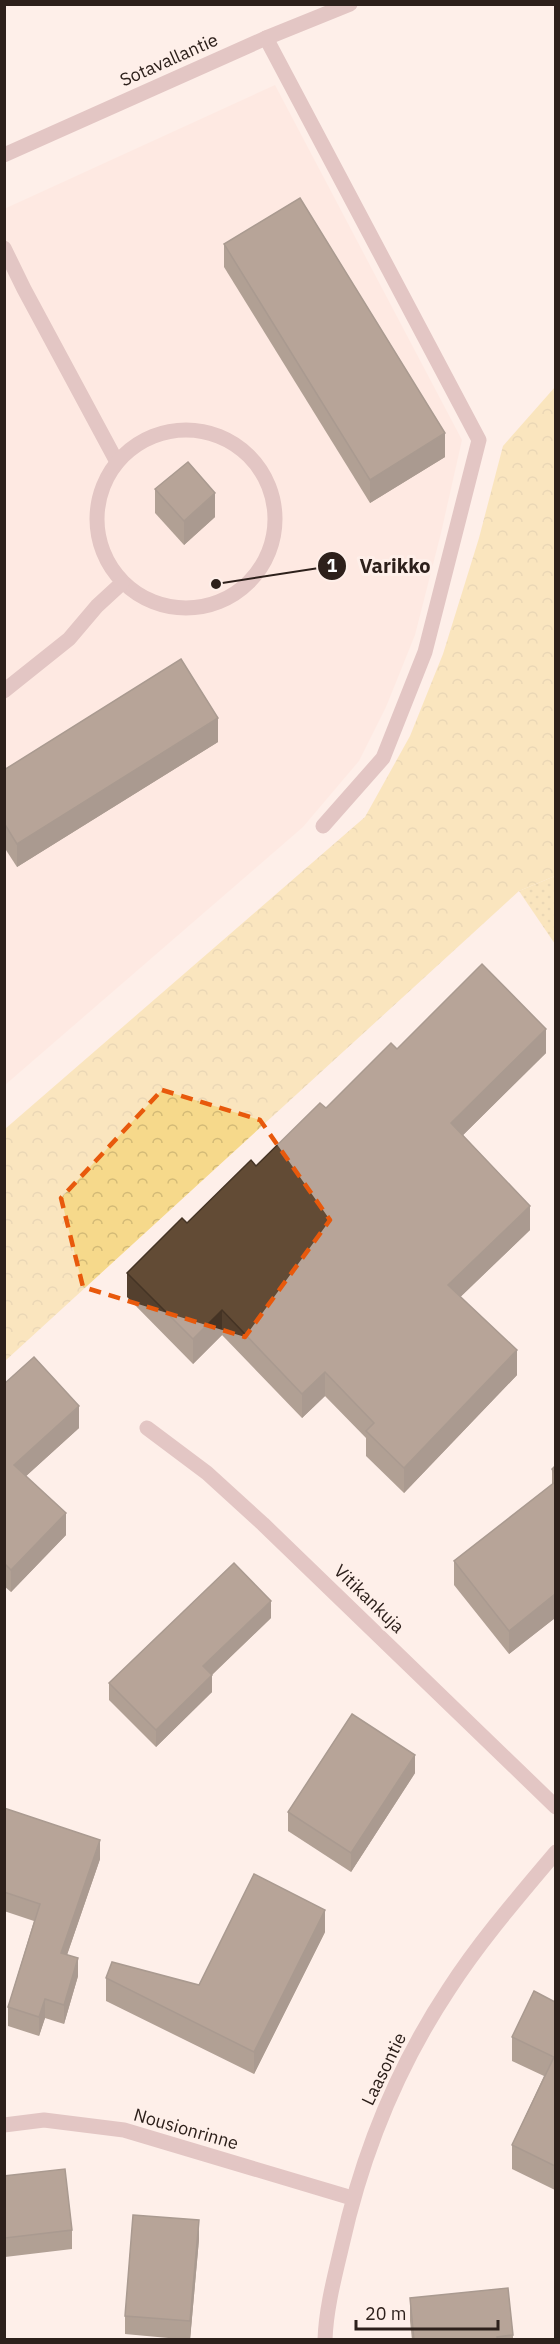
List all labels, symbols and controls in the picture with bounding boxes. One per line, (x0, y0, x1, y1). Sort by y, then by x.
street label: Sotavallantie (116, 28, 221, 91)
callout: Varikko (317, 547, 443, 585)
text: Varikko (359, 552, 431, 579)
text: 1 (327, 554, 338, 577)
street label: Vitikankuja (329, 1559, 410, 1638)
street label: Laasontie (356, 2029, 411, 2109)
street label: Nousionrinne (131, 2103, 241, 2154)
scale bar (356, 2293, 498, 2331)
text: 20 m (365, 2302, 407, 2325)

